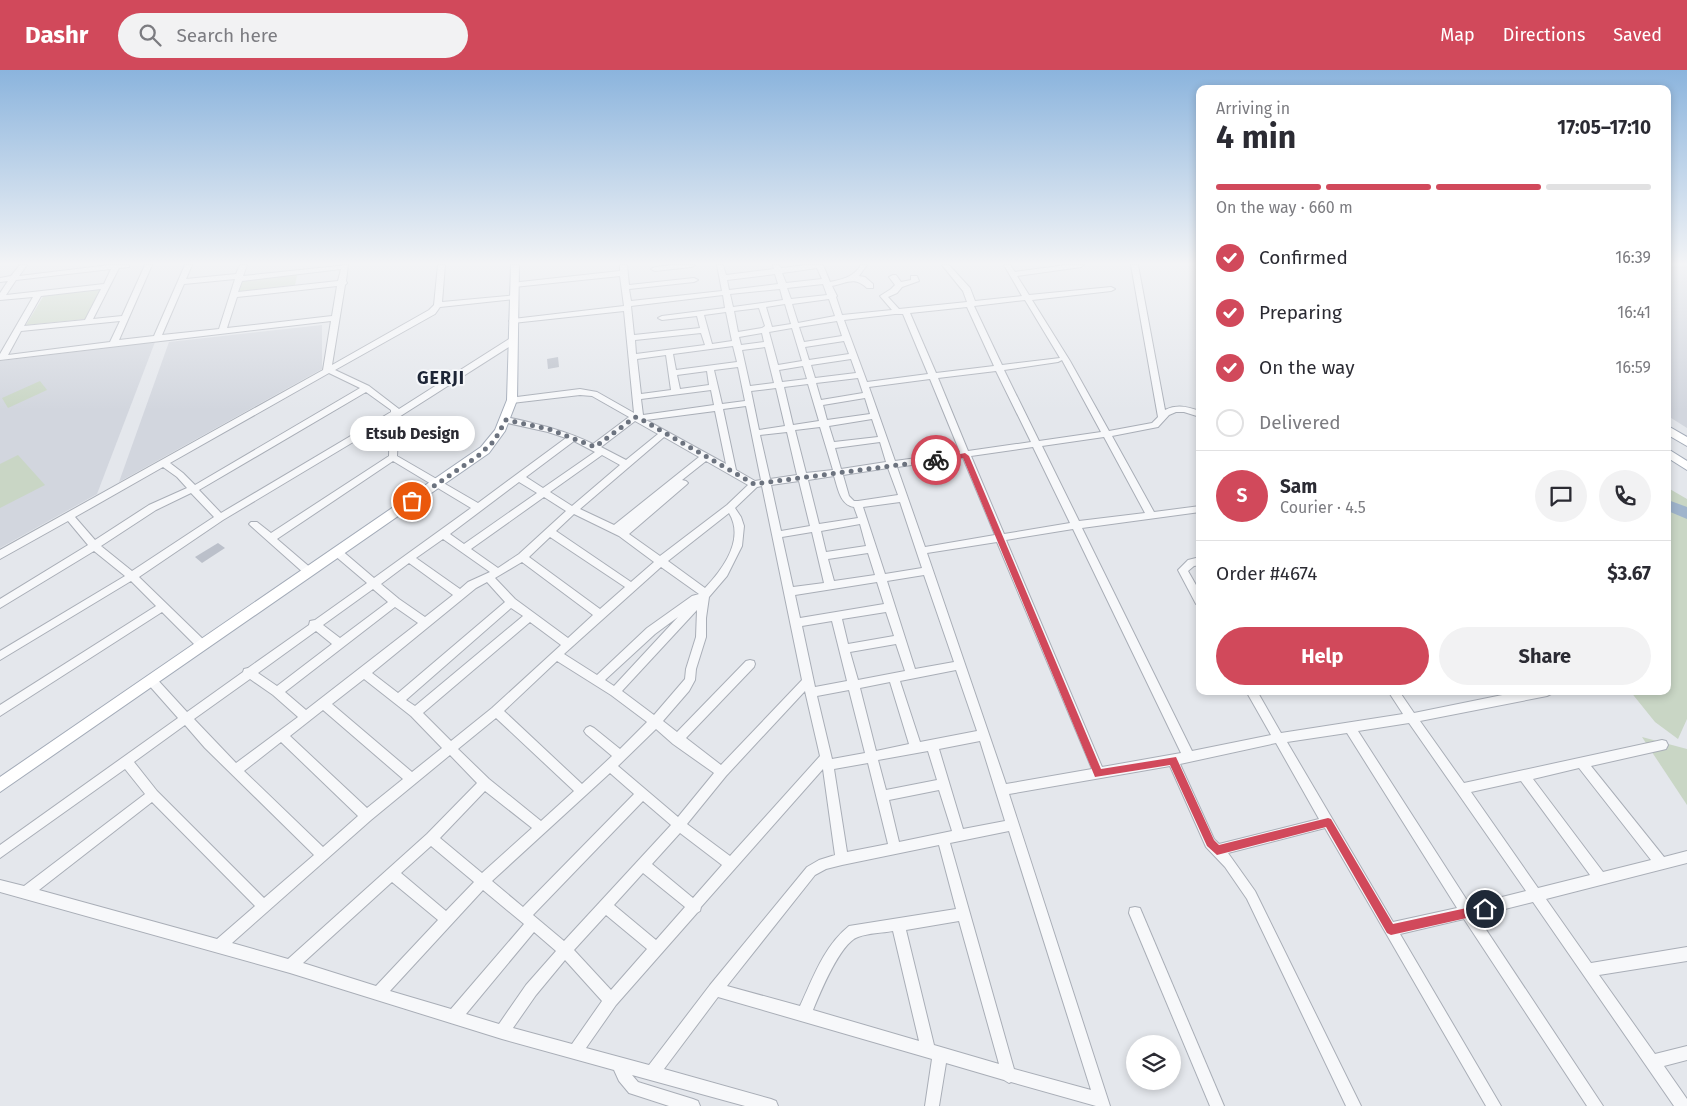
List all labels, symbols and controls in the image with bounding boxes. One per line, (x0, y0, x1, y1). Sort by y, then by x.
search box (118, 13, 468, 58)
text: Dashr (25, 21, 88, 49)
icon: search (136, 21, 164, 49)
text: Search here (176, 24, 278, 47)
text: Map (1440, 24, 1475, 46)
text: Directions (1503, 24, 1585, 46)
text: Saved (1613, 24, 1662, 46)
text: Arriving in (1216, 99, 1290, 118)
text: 17:05–17:10 (1557, 116, 1651, 139)
text: 4 min (1216, 118, 1296, 156)
text: On the way · 660 m (1216, 198, 1353, 217)
icon: check (1216, 244, 1244, 272)
text: Confirmed (1259, 246, 1348, 269)
text: 16:39 (1615, 248, 1651, 267)
icon: check (1216, 299, 1244, 327)
text: Preparing (1259, 301, 1342, 324)
text: 16:41 (1617, 303, 1651, 322)
icon: check (1216, 354, 1244, 382)
text: On the way (1259, 356, 1355, 379)
text: 16:59 (1615, 358, 1651, 377)
district label: GERJI (417, 367, 465, 389)
text: Delivered (1259, 411, 1341, 434)
callout: Etsub Design (350, 416, 474, 451)
text: Etsub Design (365, 424, 460, 443)
courier (911, 435, 961, 485)
icon: bike (922, 446, 950, 474)
button: chat (1535, 470, 1587, 522)
button: phone (1599, 470, 1651, 522)
text: Sam (1280, 475, 1317, 498)
pin (391, 480, 433, 522)
text: S (1237, 484, 1247, 507)
icon: bag (398, 487, 426, 515)
text: Courier · 4.5 (1280, 498, 1366, 517)
text: Order #4674 (1216, 562, 1317, 585)
text: $3.67 (1607, 562, 1651, 585)
button: Help (1216, 627, 1429, 685)
button: Share (1439, 627, 1651, 685)
pin (1464, 888, 1506, 930)
icon: home (1471, 895, 1499, 923)
map controls (1126, 1035, 1181, 1090)
button: layers (1126, 1035, 1181, 1090)

